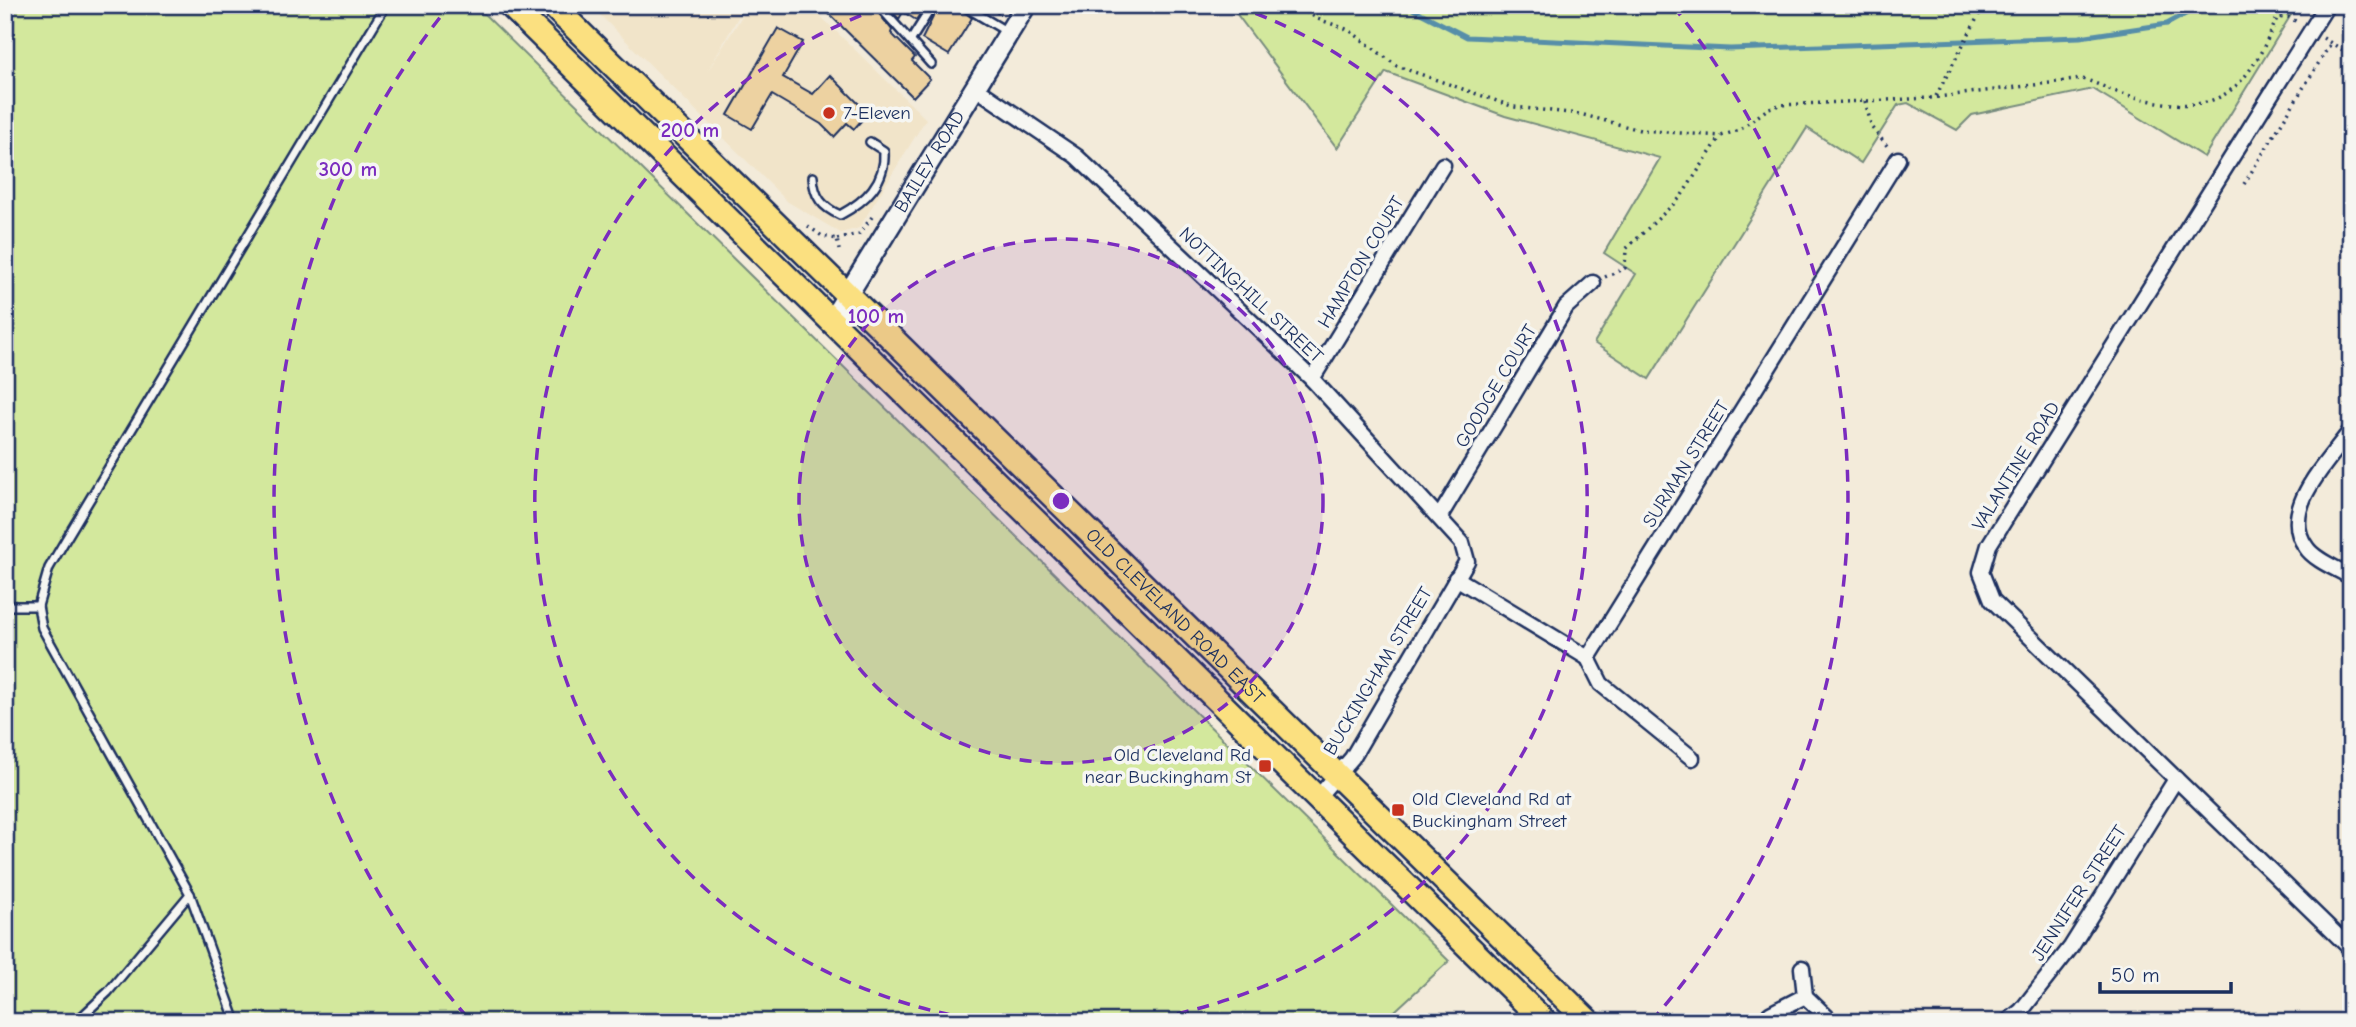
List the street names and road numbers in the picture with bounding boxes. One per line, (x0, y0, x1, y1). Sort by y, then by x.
street label: BAILEY ROAD (890, 107, 969, 217)
street label: HAMPTON COURT (1313, 192, 1409, 332)
street label: NOTTINGHILL STREET (1175, 223, 1328, 367)
street label: GOODGE COURT (1451, 320, 1541, 452)
street label: SURMAN STREET (1638, 396, 1734, 531)
street label: VALANTINE ROAD (1968, 398, 2064, 534)
street label: OLD CLEVELAND ROAD EAST (1081, 524, 1269, 709)
street label: BUCKINGHAM STREET (1319, 583, 1437, 759)
street label: JENNIFER STREET (2027, 821, 2131, 965)

